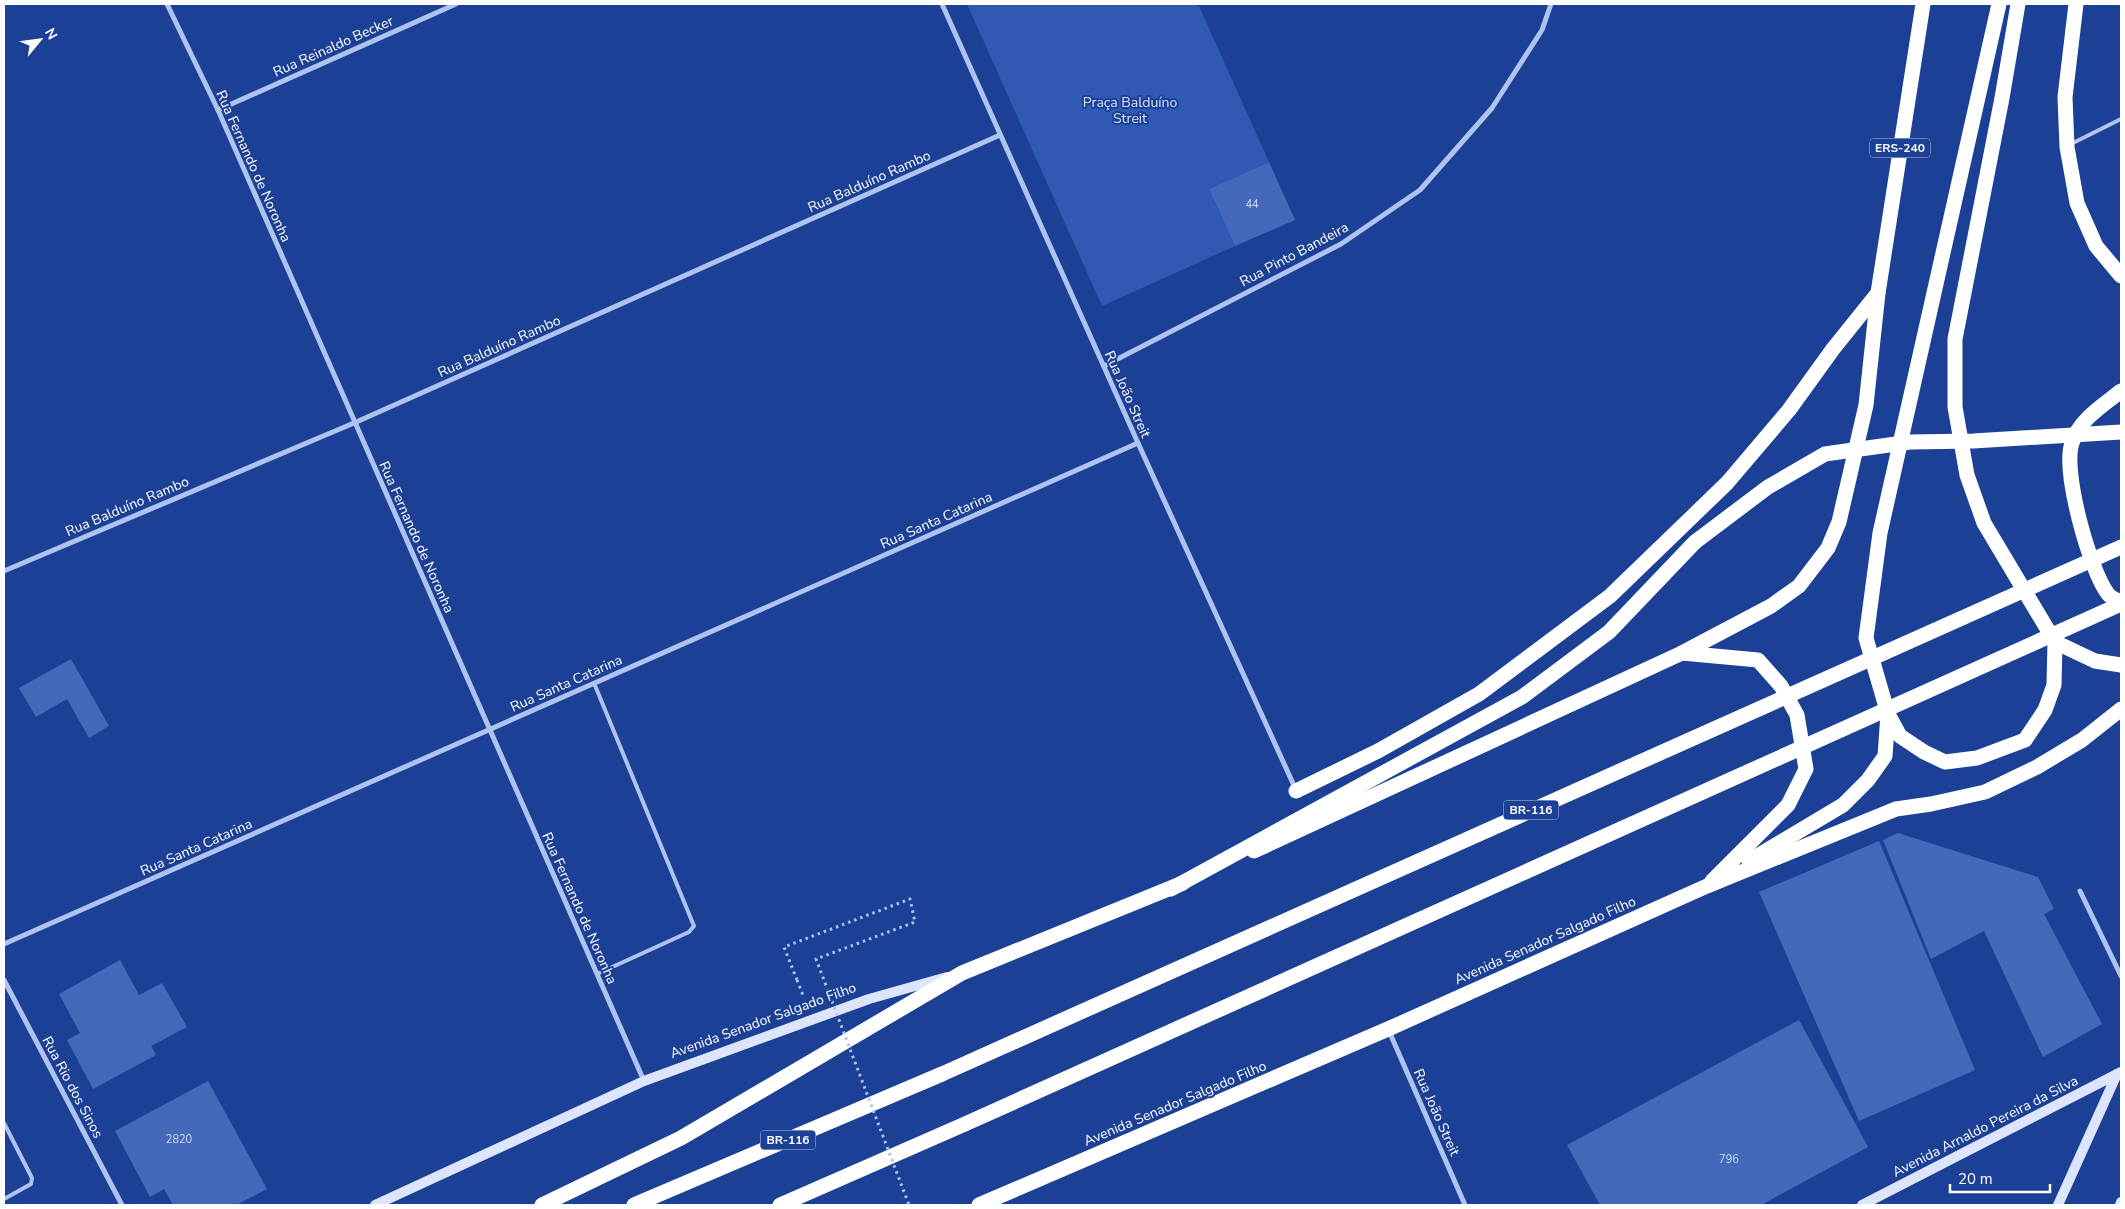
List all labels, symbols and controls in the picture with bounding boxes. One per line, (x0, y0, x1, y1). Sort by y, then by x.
street label: Rua Reinaldo Becker (270, 11, 396, 82)
north arrow (15, 15, 65, 65)
text: N (40, 25, 62, 43)
street label: Rua Fernando de Noronha (211, 87, 296, 245)
park label: Praça Balduíno Streit (1083, 93, 1177, 128)
road number: ERS-240 (1870, 138, 1930, 158)
street label: Rua Balduíno Rambo (805, 146, 934, 217)
house number: 44 (1245, 197, 1259, 212)
street label: Rua Pinto Bandeira (1237, 218, 1352, 291)
street label: Rua Balduíno Rambo (435, 311, 564, 382)
street label: Rua João Streit (1100, 348, 1155, 441)
street label: Rua Fernando de Noronha (374, 458, 459, 616)
street label: Rua Balduíno Rambo (63, 472, 192, 541)
street label: Rua Santa Catarina (877, 487, 995, 554)
street label: Rua Santa Catarina (507, 650, 625, 717)
road number: BR-116 (1504, 800, 1558, 820)
street label: Rua Santa Catarina (137, 814, 255, 881)
street label: Rua Fernando de Noronha (537, 829, 622, 987)
street label: Avenida Senador Salgado Filho (1451, 892, 1639, 989)
street label: Avenida Senador Salgado Filho (667, 978, 859, 1063)
street label: Rua Rio dos Sinos (38, 1033, 108, 1142)
street label: Avenida Senador Salgado Filho (1081, 1056, 1270, 1151)
street label: Rua João Streit (1409, 1066, 1464, 1159)
street label: Avenida Arnaldo Pereira da Silva (1889, 1071, 2081, 1182)
road number: BR-116 (760, 1130, 816, 1150)
house number: 2820 (166, 1132, 193, 1147)
house number: 796 (1719, 1152, 1739, 1167)
scale bar (1950, 1162, 2050, 1194)
text: 20 m (1958, 1169, 1993, 1189)

